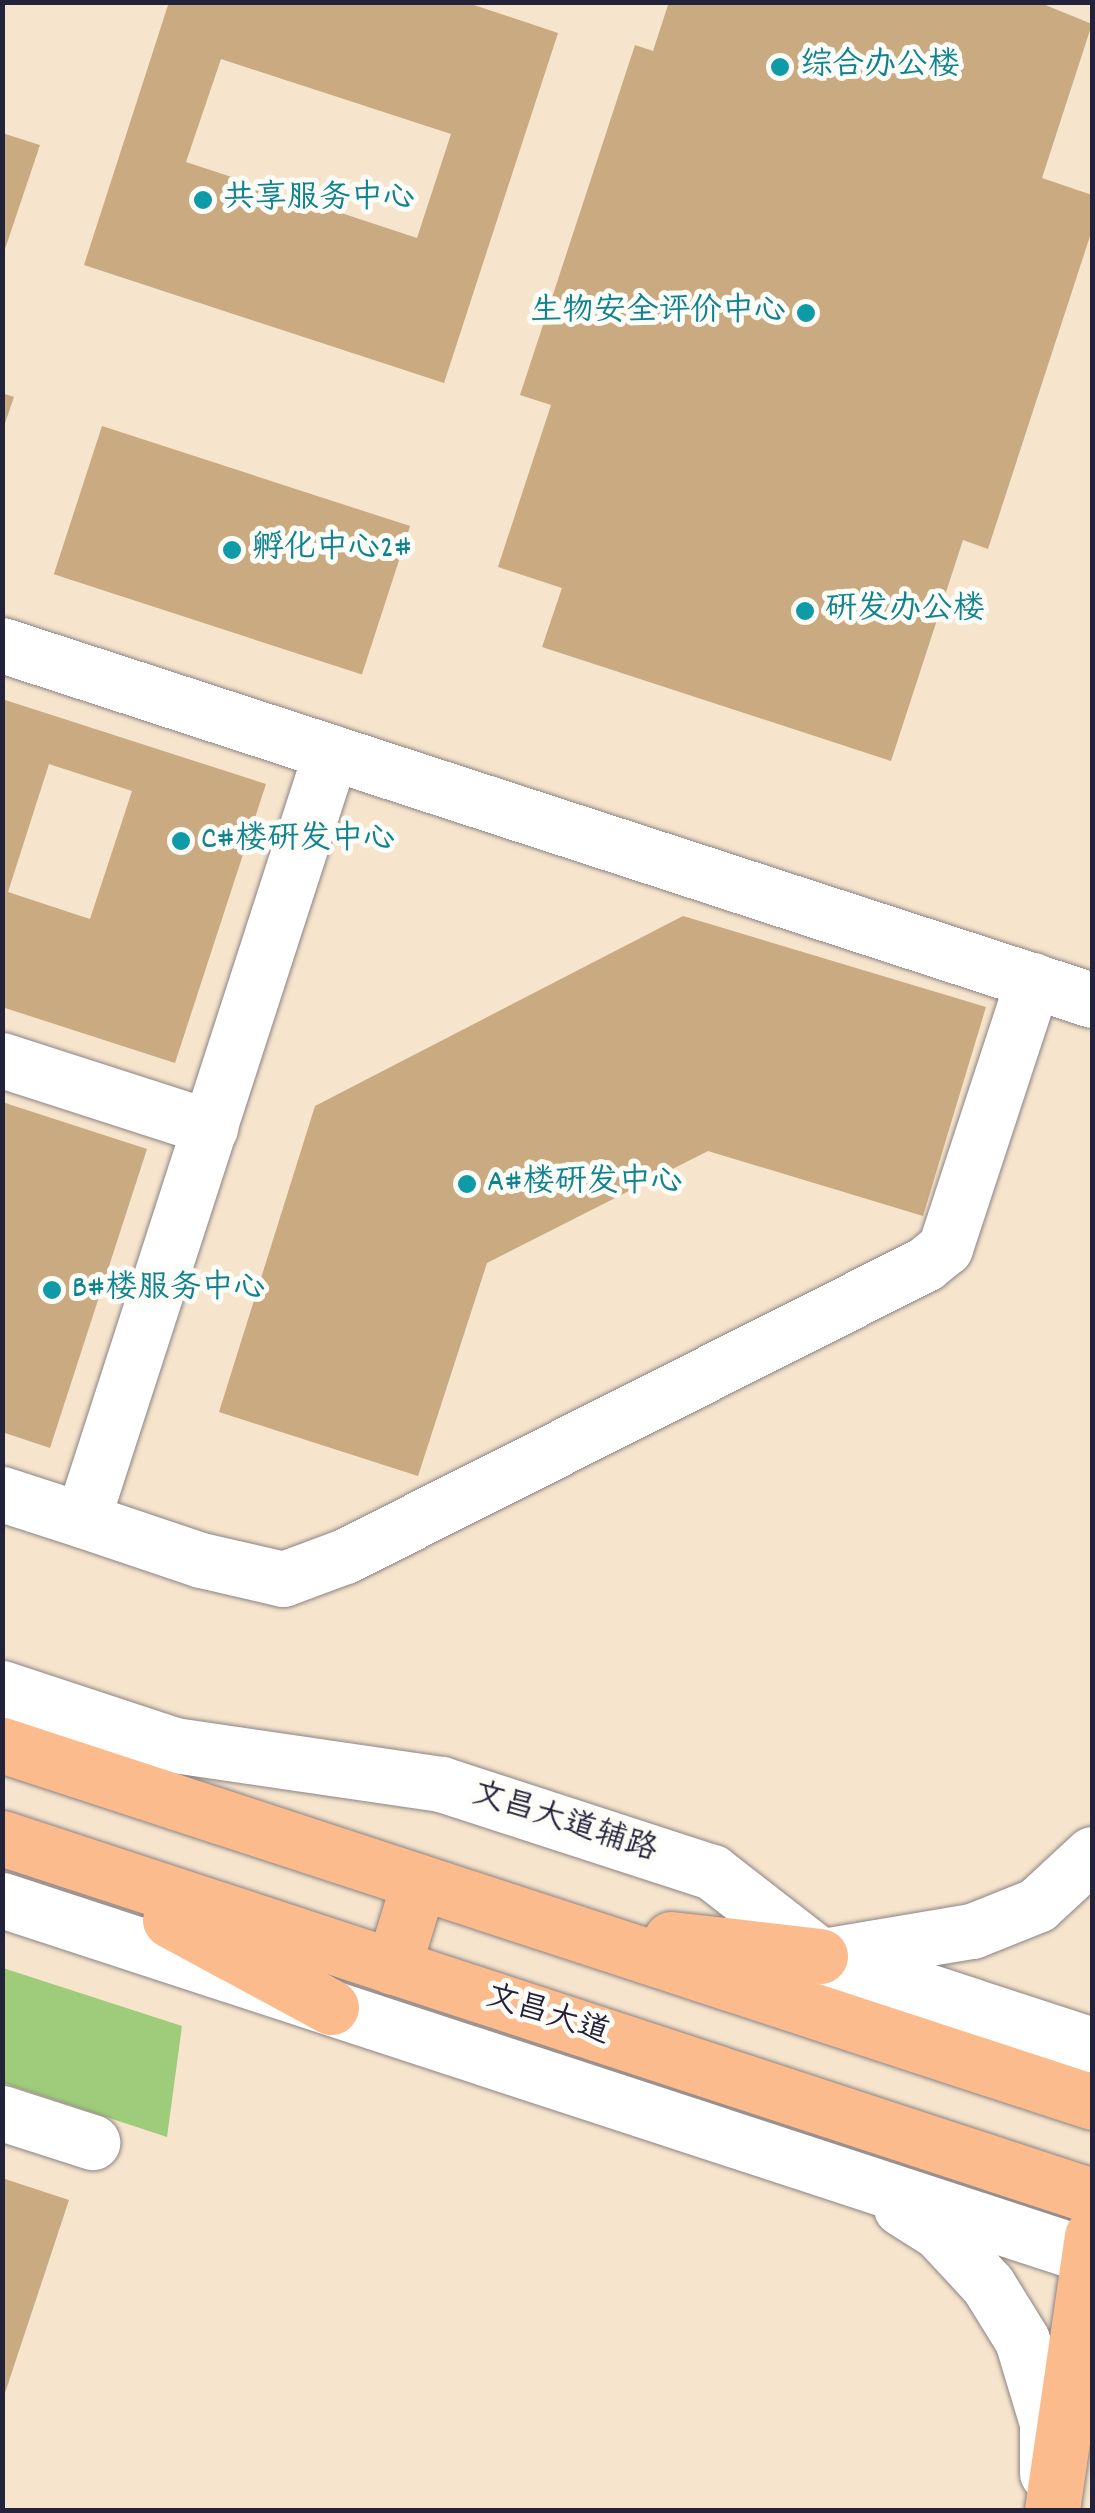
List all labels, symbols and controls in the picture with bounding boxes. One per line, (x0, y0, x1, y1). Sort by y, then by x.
place label: 综合办公楼 (800, 48, 960, 86)
marker: 综合办公楼 (769, 56, 791, 78)
place label: 共享服务中心 (223, 181, 415, 219)
marker: 共享服务中心 (192, 189, 214, 211)
place label: 生物安全评价中心 (530, 294, 786, 332)
marker: 生物安全评价中心 (795, 302, 817, 324)
place label: 孵化中心2# (252, 531, 412, 569)
marker: 孵化中心2# (221, 539, 243, 561)
place label: 研发办公楼 (825, 592, 985, 630)
marker: 研发办公楼 (794, 600, 816, 622)
place label: C#楼研发中心 (201, 822, 395, 860)
marker: C#楼研发中心 (170, 830, 192, 852)
place label: A#楼研发中心 (487, 1165, 683, 1203)
marker: A#楼研发中心 (456, 1173, 478, 1195)
place label: B#楼服务中心 (72, 1271, 266, 1309)
marker: B#楼服务中心 (41, 1279, 63, 1301)
street label: 文昌大道辅路 (467, 1776, 661, 1872)
street label: 文昌大道 (480, 1979, 614, 2055)

